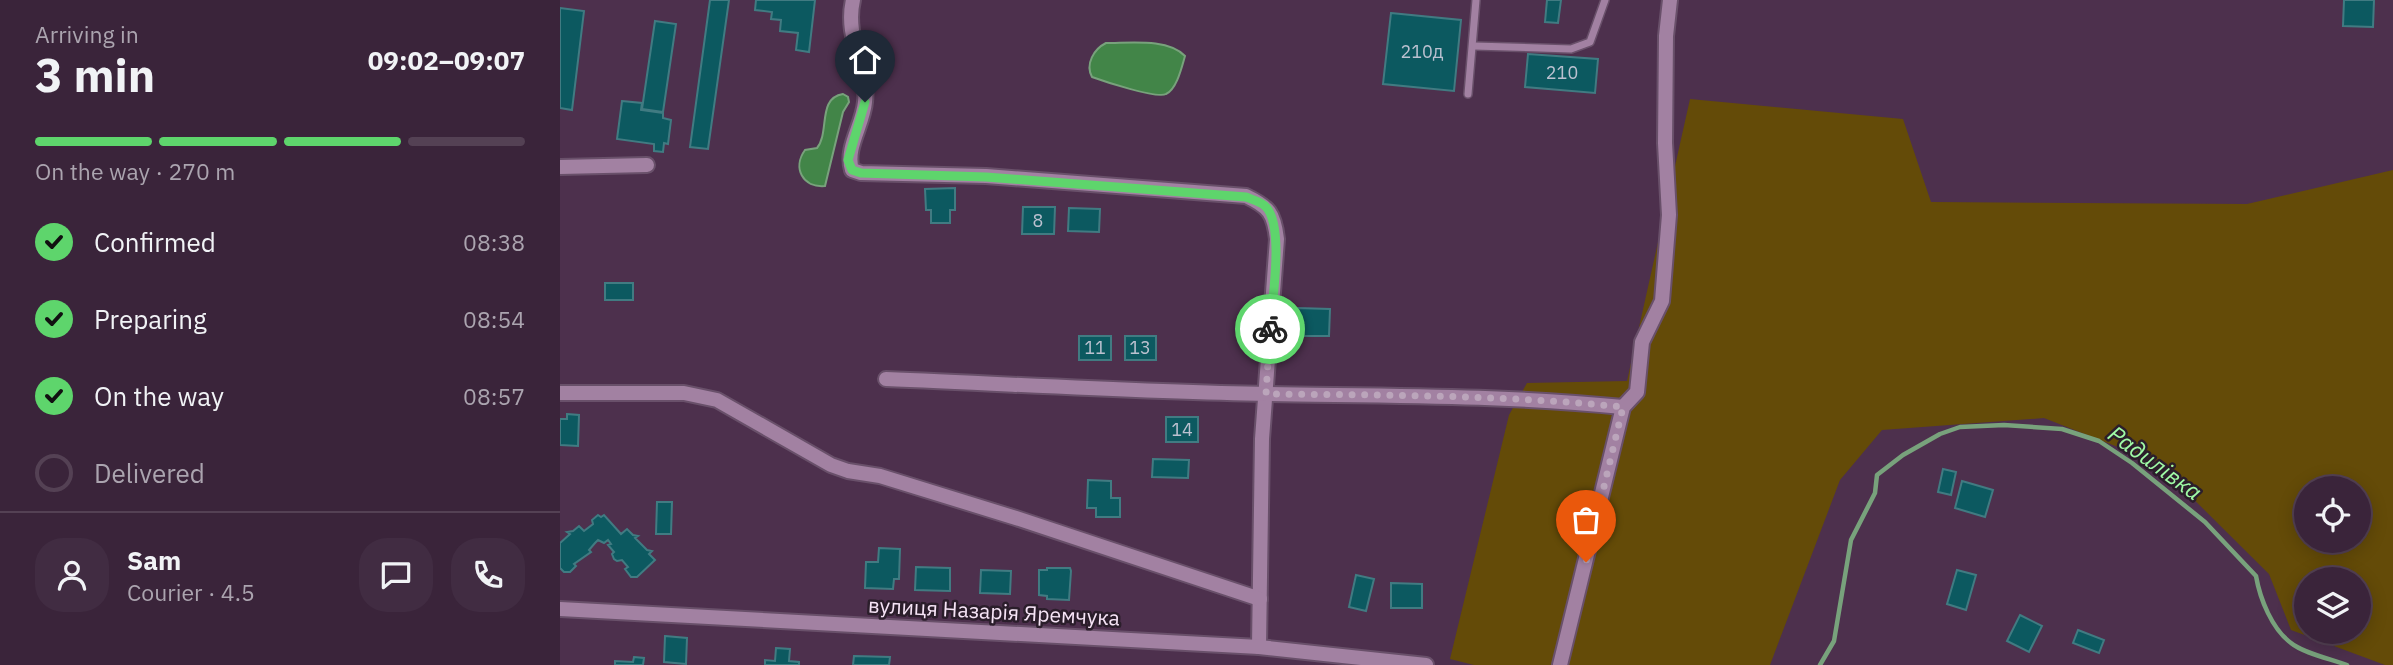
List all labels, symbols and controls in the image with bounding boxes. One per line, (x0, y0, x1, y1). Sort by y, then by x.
text: Arriving in (35, 19, 139, 49)
pin (835, 30, 895, 102)
house number: 210д (1400, 40, 1444, 63)
icon: home (846, 41, 884, 79)
text: 09:02–09:07 (368, 43, 525, 77)
text: 3 min (35, 45, 155, 105)
house number: 210 (1546, 61, 1578, 84)
text: On the way · 270 m (35, 156, 235, 186)
house number: 8 (1033, 209, 1043, 232)
icon: check (35, 223, 73, 261)
text: Confirmed (94, 225, 216, 259)
text: 08:38 (463, 227, 525, 257)
courier (1235, 294, 1305, 364)
icon: check (35, 300, 73, 338)
text: Preparing (94, 302, 207, 336)
text: 08:54 (463, 304, 525, 334)
icon: bike (1251, 310, 1289, 348)
house number: 11 (1084, 336, 1106, 359)
house number: 13 (1129, 336, 1151, 359)
icon: check (35, 377, 73, 415)
text: On the way (94, 379, 224, 413)
text: 08:57 (463, 381, 525, 411)
house number: 14 (1171, 418, 1193, 441)
water label: Радилівка (2103, 418, 2208, 506)
text: Delivered (94, 456, 205, 490)
map controls (2294, 476, 2371, 644)
button: locate (2294, 476, 2371, 553)
pin (1556, 490, 1616, 562)
icon: bag (1567, 501, 1605, 539)
button: person (35, 538, 109, 612)
button: chat (359, 538, 433, 612)
button: phone (451, 538, 525, 612)
text: Sam (127, 543, 181, 577)
button: layers (2294, 567, 2371, 644)
text: Courier · 4.5 (127, 577, 255, 607)
street label: вулиця Назарія Яремчука (867, 590, 1121, 632)

